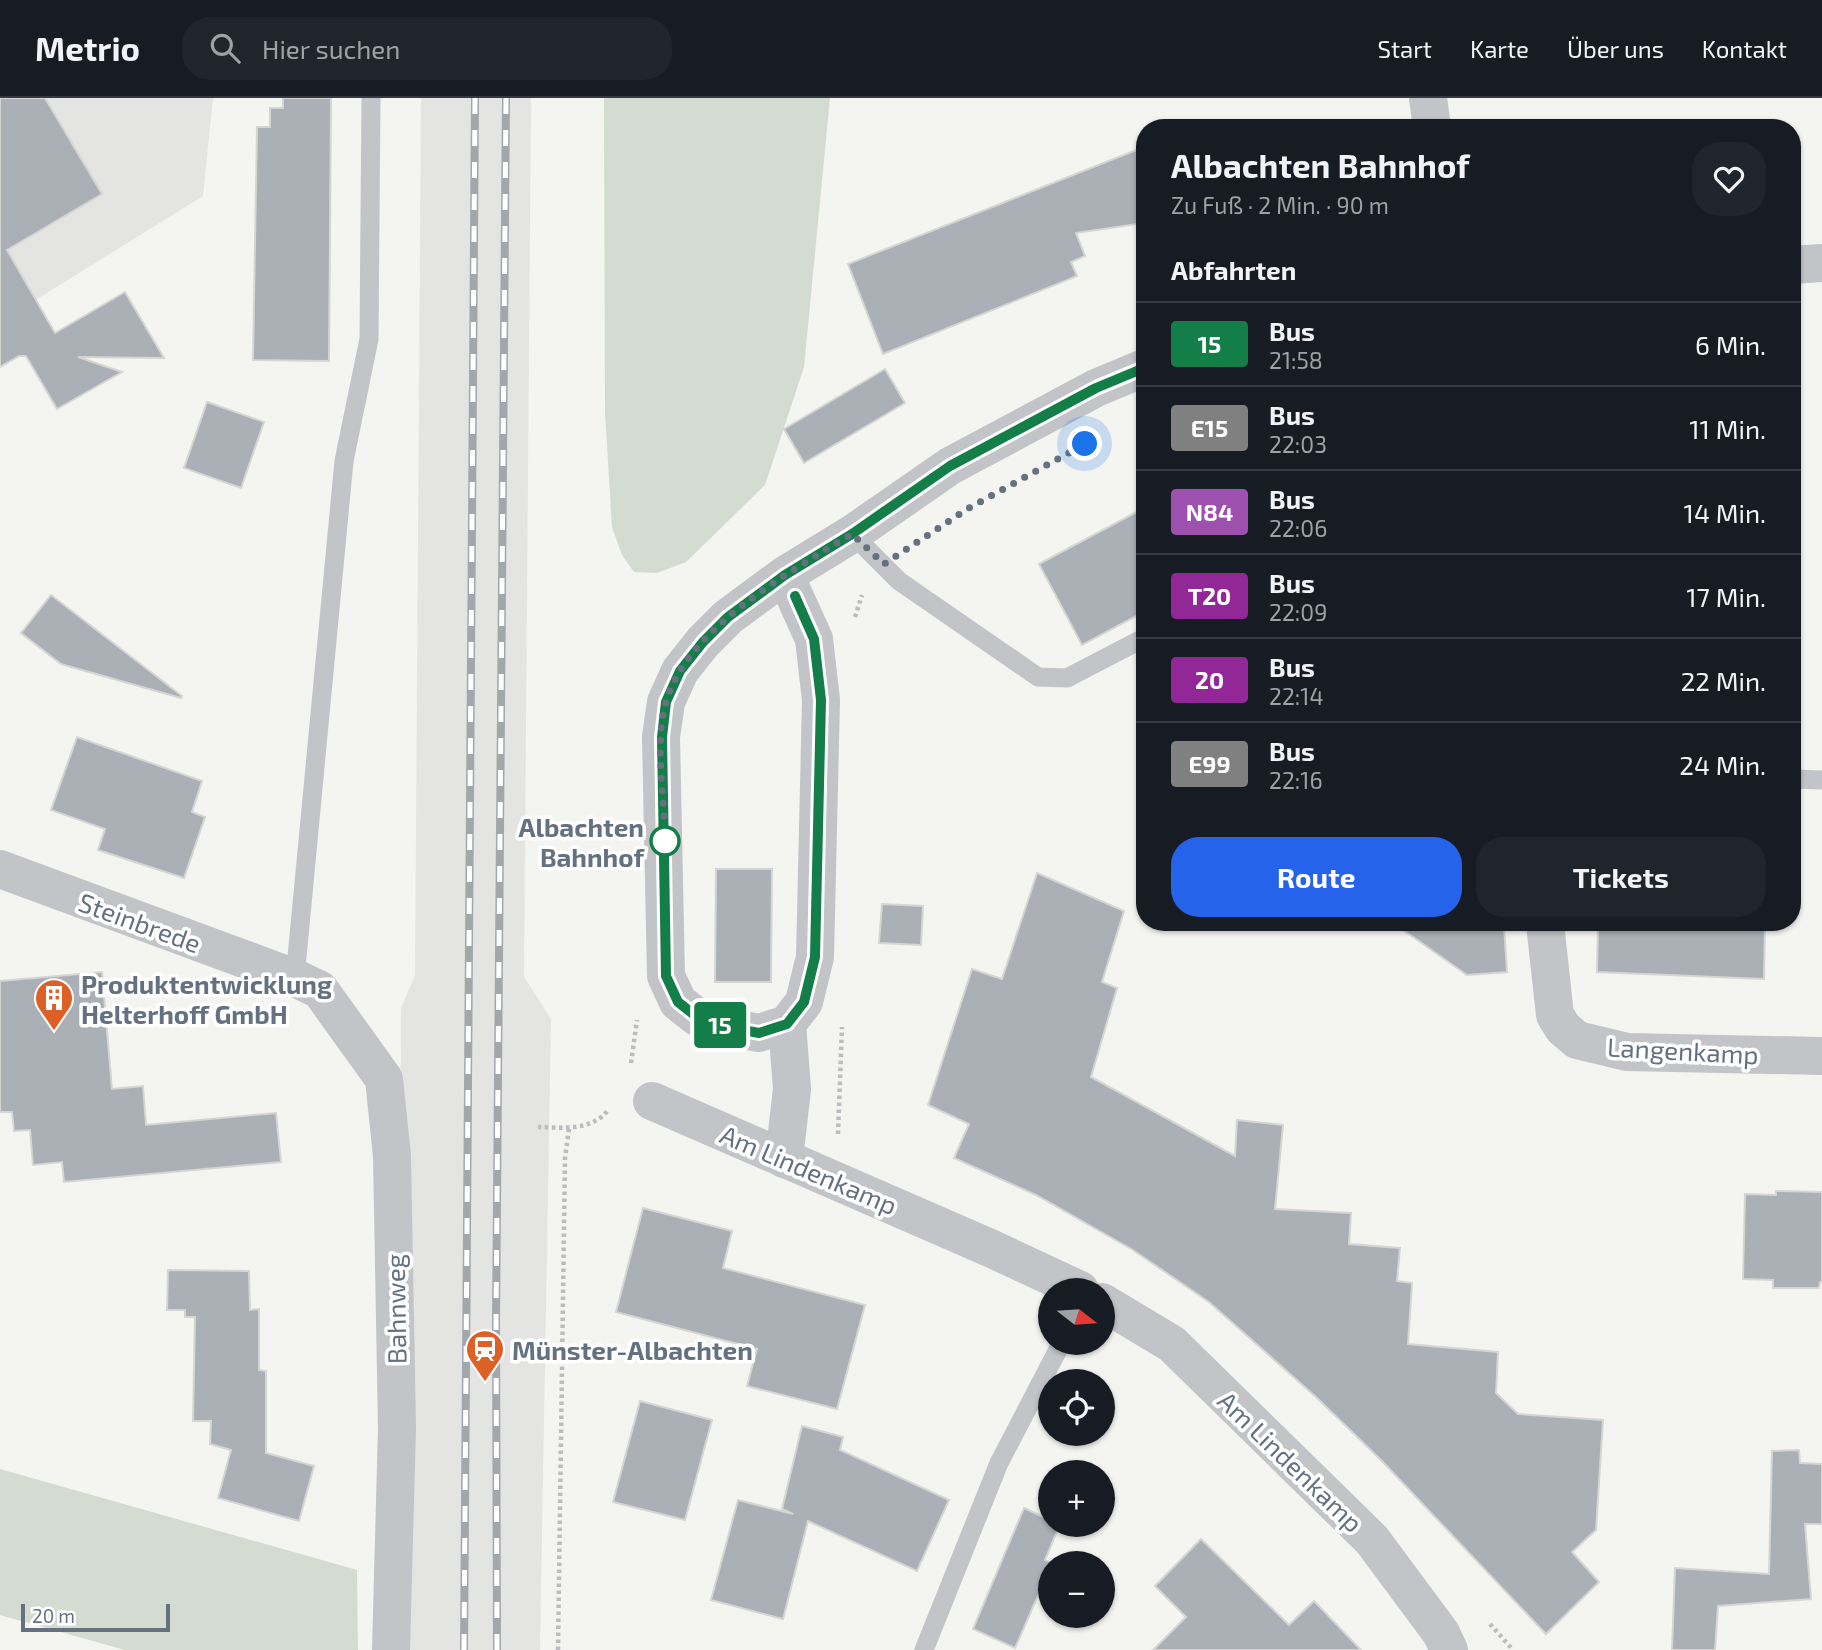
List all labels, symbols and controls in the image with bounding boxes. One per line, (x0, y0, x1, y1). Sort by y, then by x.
search box (182, 17, 672, 80)
text: Metrio (35, 28, 140, 68)
icon: search (206, 29, 244, 67)
text: Hier suchen (262, 33, 400, 64)
text: Start (1378, 34, 1432, 63)
text: Karte (1470, 34, 1529, 63)
text: Über uns (1567, 34, 1664, 63)
text: Kontakt (1702, 34, 1787, 63)
button: heart (1692, 142, 1766, 216)
text: Albachten Bahnhof (1171, 145, 1470, 185)
text: Zu Fuß · 2 Min. · 90 m (1171, 191, 1389, 219)
text: Abfahrten (1171, 254, 1296, 285)
text: Bus (1269, 315, 1315, 346)
text: 15 (1198, 329, 1221, 358)
text: 6 Min. (1695, 329, 1766, 360)
text: 21:58 (1269, 346, 1323, 374)
text: Bus (1269, 399, 1315, 430)
text: E15 (1191, 413, 1228, 442)
text: 11 Min. (1689, 413, 1766, 444)
your location (1067, 426, 1102, 461)
text: 22:03 (1269, 430, 1327, 458)
text: Bus (1269, 483, 1315, 514)
text: N84 (1186, 497, 1233, 526)
text: 14 Min. (1684, 497, 1766, 528)
text: 22:06 (1269, 514, 1327, 542)
text: Bus (1269, 567, 1315, 598)
text: T20 (1188, 581, 1231, 610)
text: 17 Min. (1686, 581, 1766, 612)
text: 22:09 (1269, 598, 1327, 626)
text: Bus (1269, 651, 1315, 682)
text: 20 (1195, 665, 1224, 694)
text: 22 Min. (1681, 665, 1766, 696)
text: 22:14 (1269, 682, 1324, 710)
text: Bus (1269, 735, 1315, 766)
text: E99 (1188, 749, 1231, 778)
text: 24 Min. (1679, 749, 1766, 780)
text: 22:16 (1269, 766, 1323, 794)
place label: Albachten Bahnhof (518, 811, 645, 872)
marker: Albachten Bahnhof (650, 826, 680, 856)
button: Route (1171, 837, 1462, 917)
button: Tickets (1476, 837, 1766, 917)
street label: Steinbrede (75, 886, 205, 958)
place label: Produktentwicklung Helterhoff GmbH (81, 968, 332, 1029)
building icon: Produktentwicklung Helterhoff GmbH (33, 977, 75, 1032)
line badge: 15 (688, 1002, 752, 1048)
text: 15 (708, 1010, 732, 1039)
street label: Langenkamp (1606, 1031, 1760, 1069)
street label: Am Lindenkamp (716, 1118, 902, 1220)
street label: Bahnweg (379, 1254, 411, 1364)
north arrow (1038, 1278, 1115, 1354)
map controls (1038, 1278, 1115, 1628)
station icon: Münster-Albachten (464, 1328, 506, 1383)
place label: Münster-Albachten (512, 1334, 753, 1365)
button: locate (1038, 1369, 1115, 1446)
street label: Am Lindenkamp (1212, 1384, 1370, 1538)
button: + (1038, 1460, 1115, 1537)
button: − (1038, 1551, 1115, 1628)
scale bar (21, 1601, 170, 1633)
text: 20 m (32, 1604, 75, 1627)

